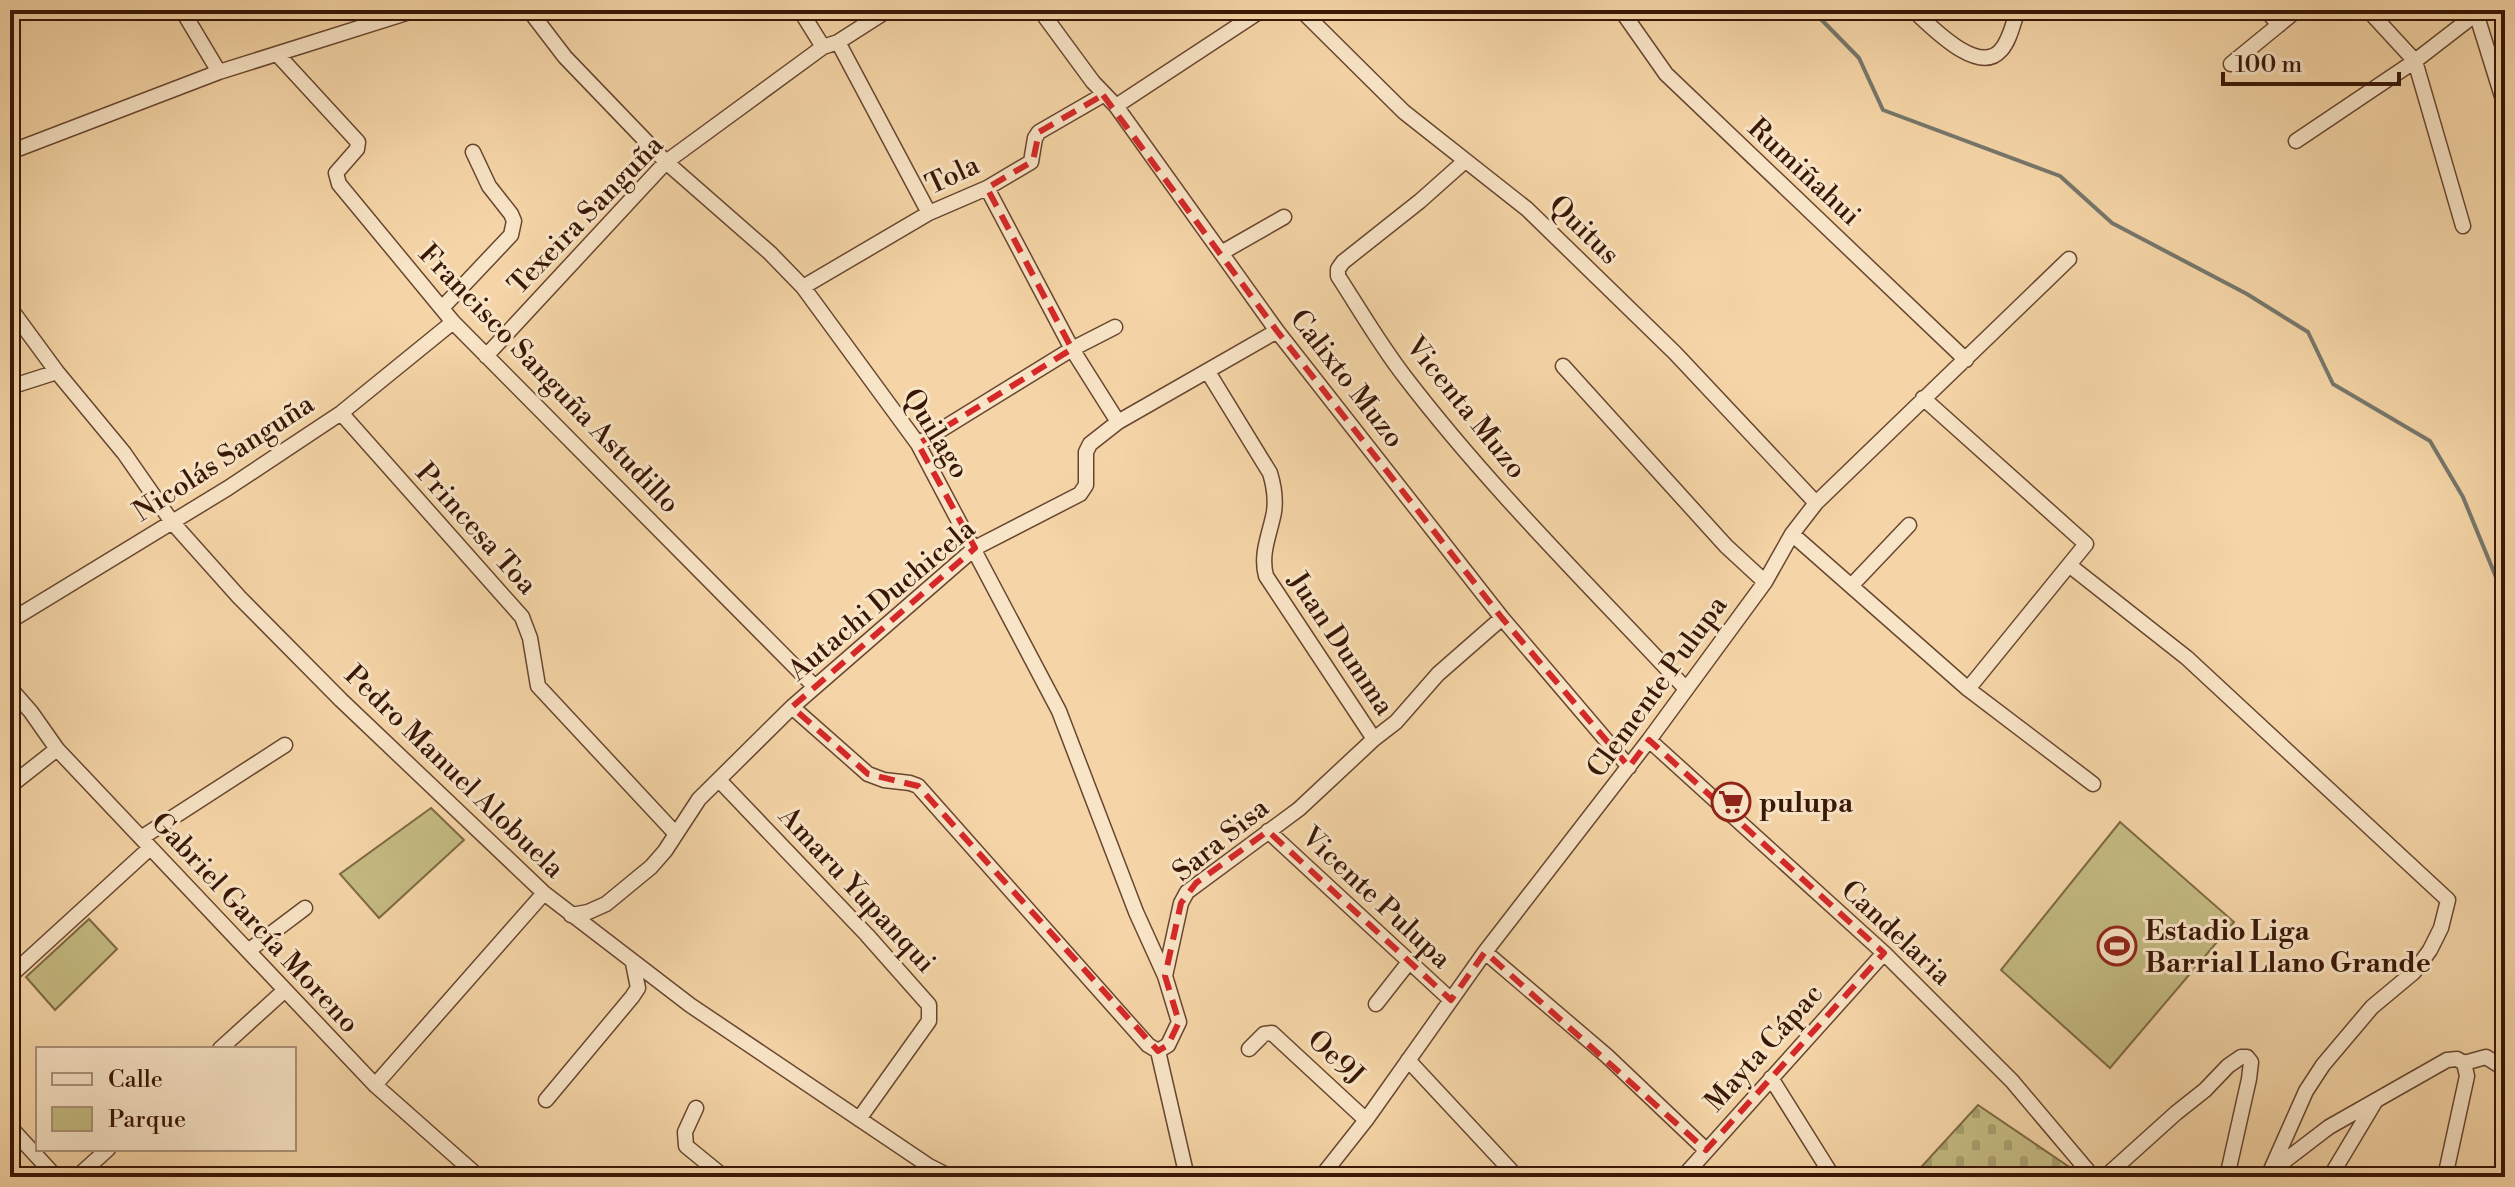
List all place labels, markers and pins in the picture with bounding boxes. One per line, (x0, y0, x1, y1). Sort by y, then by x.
supermarket icon: pulupa (1710, 781, 1752, 823)
place label: pulupa (1759, 786, 1854, 821)
place label: Estadio Liga Barrial Llano Grande (2145, 914, 2431, 981)
sports icon: Estadio Liga Barrial Llano Grande (2096, 925, 2138, 967)

